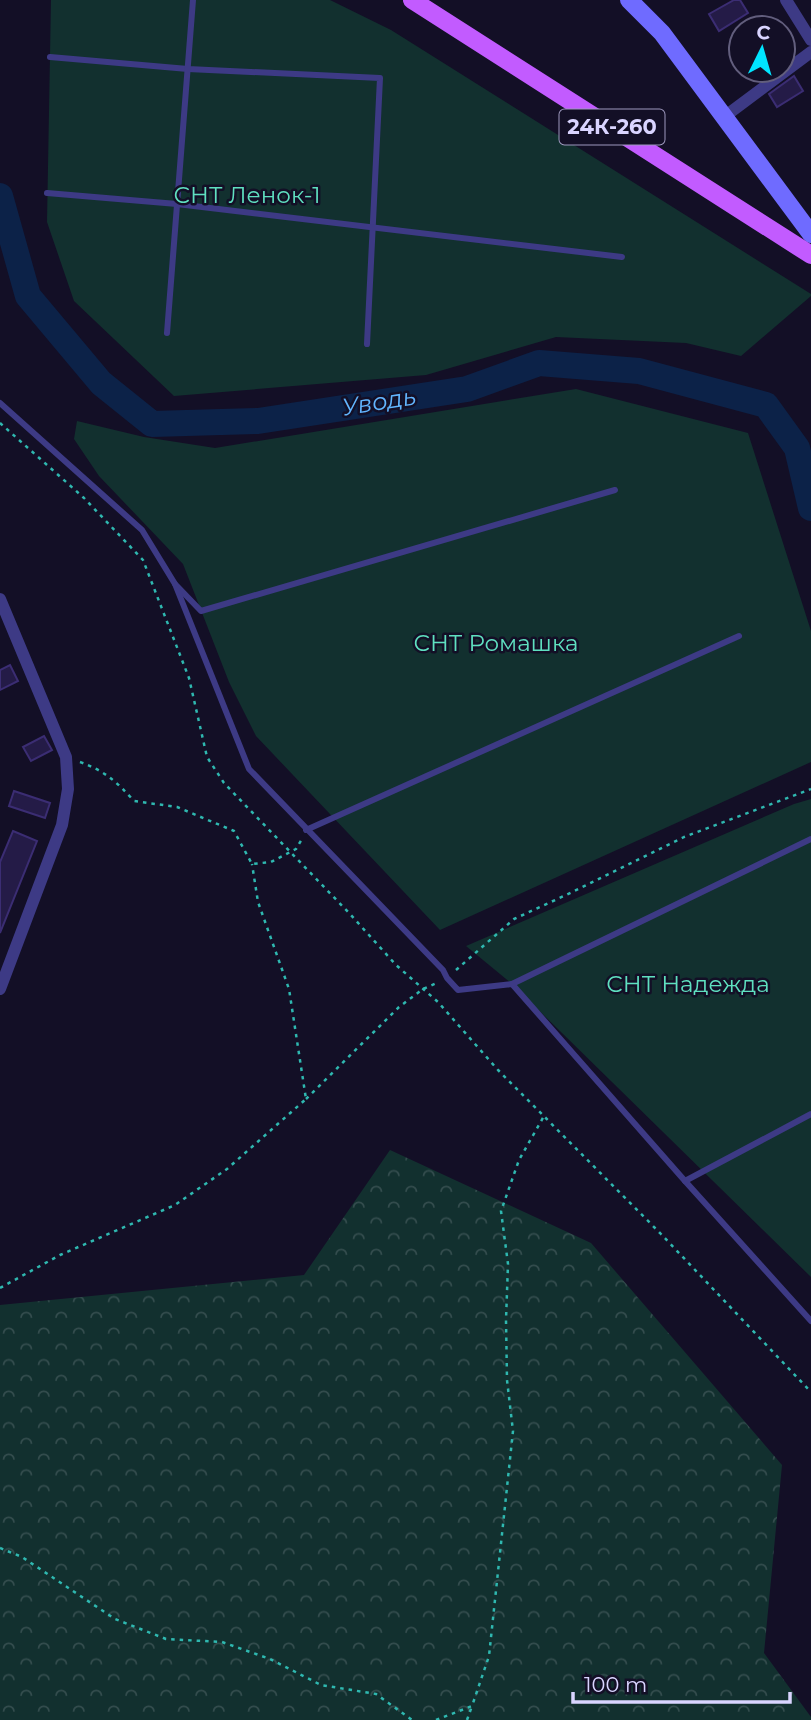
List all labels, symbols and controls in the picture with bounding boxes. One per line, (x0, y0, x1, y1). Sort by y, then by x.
north arrow (727, 14, 797, 84)
text: С (756, 21, 772, 45)
road number: 24К-260 (560, 110, 664, 144)
park label: СНТ Ленок-1 (174, 181, 320, 209)
water label: Уводь (340, 381, 418, 422)
park label: СНТ Ромашка (413, 629, 579, 657)
park label: СНТ Надежда (606, 970, 770, 998)
scale bar (573, 1660, 790, 1704)
text: 100 m (584, 1672, 647, 1697)

